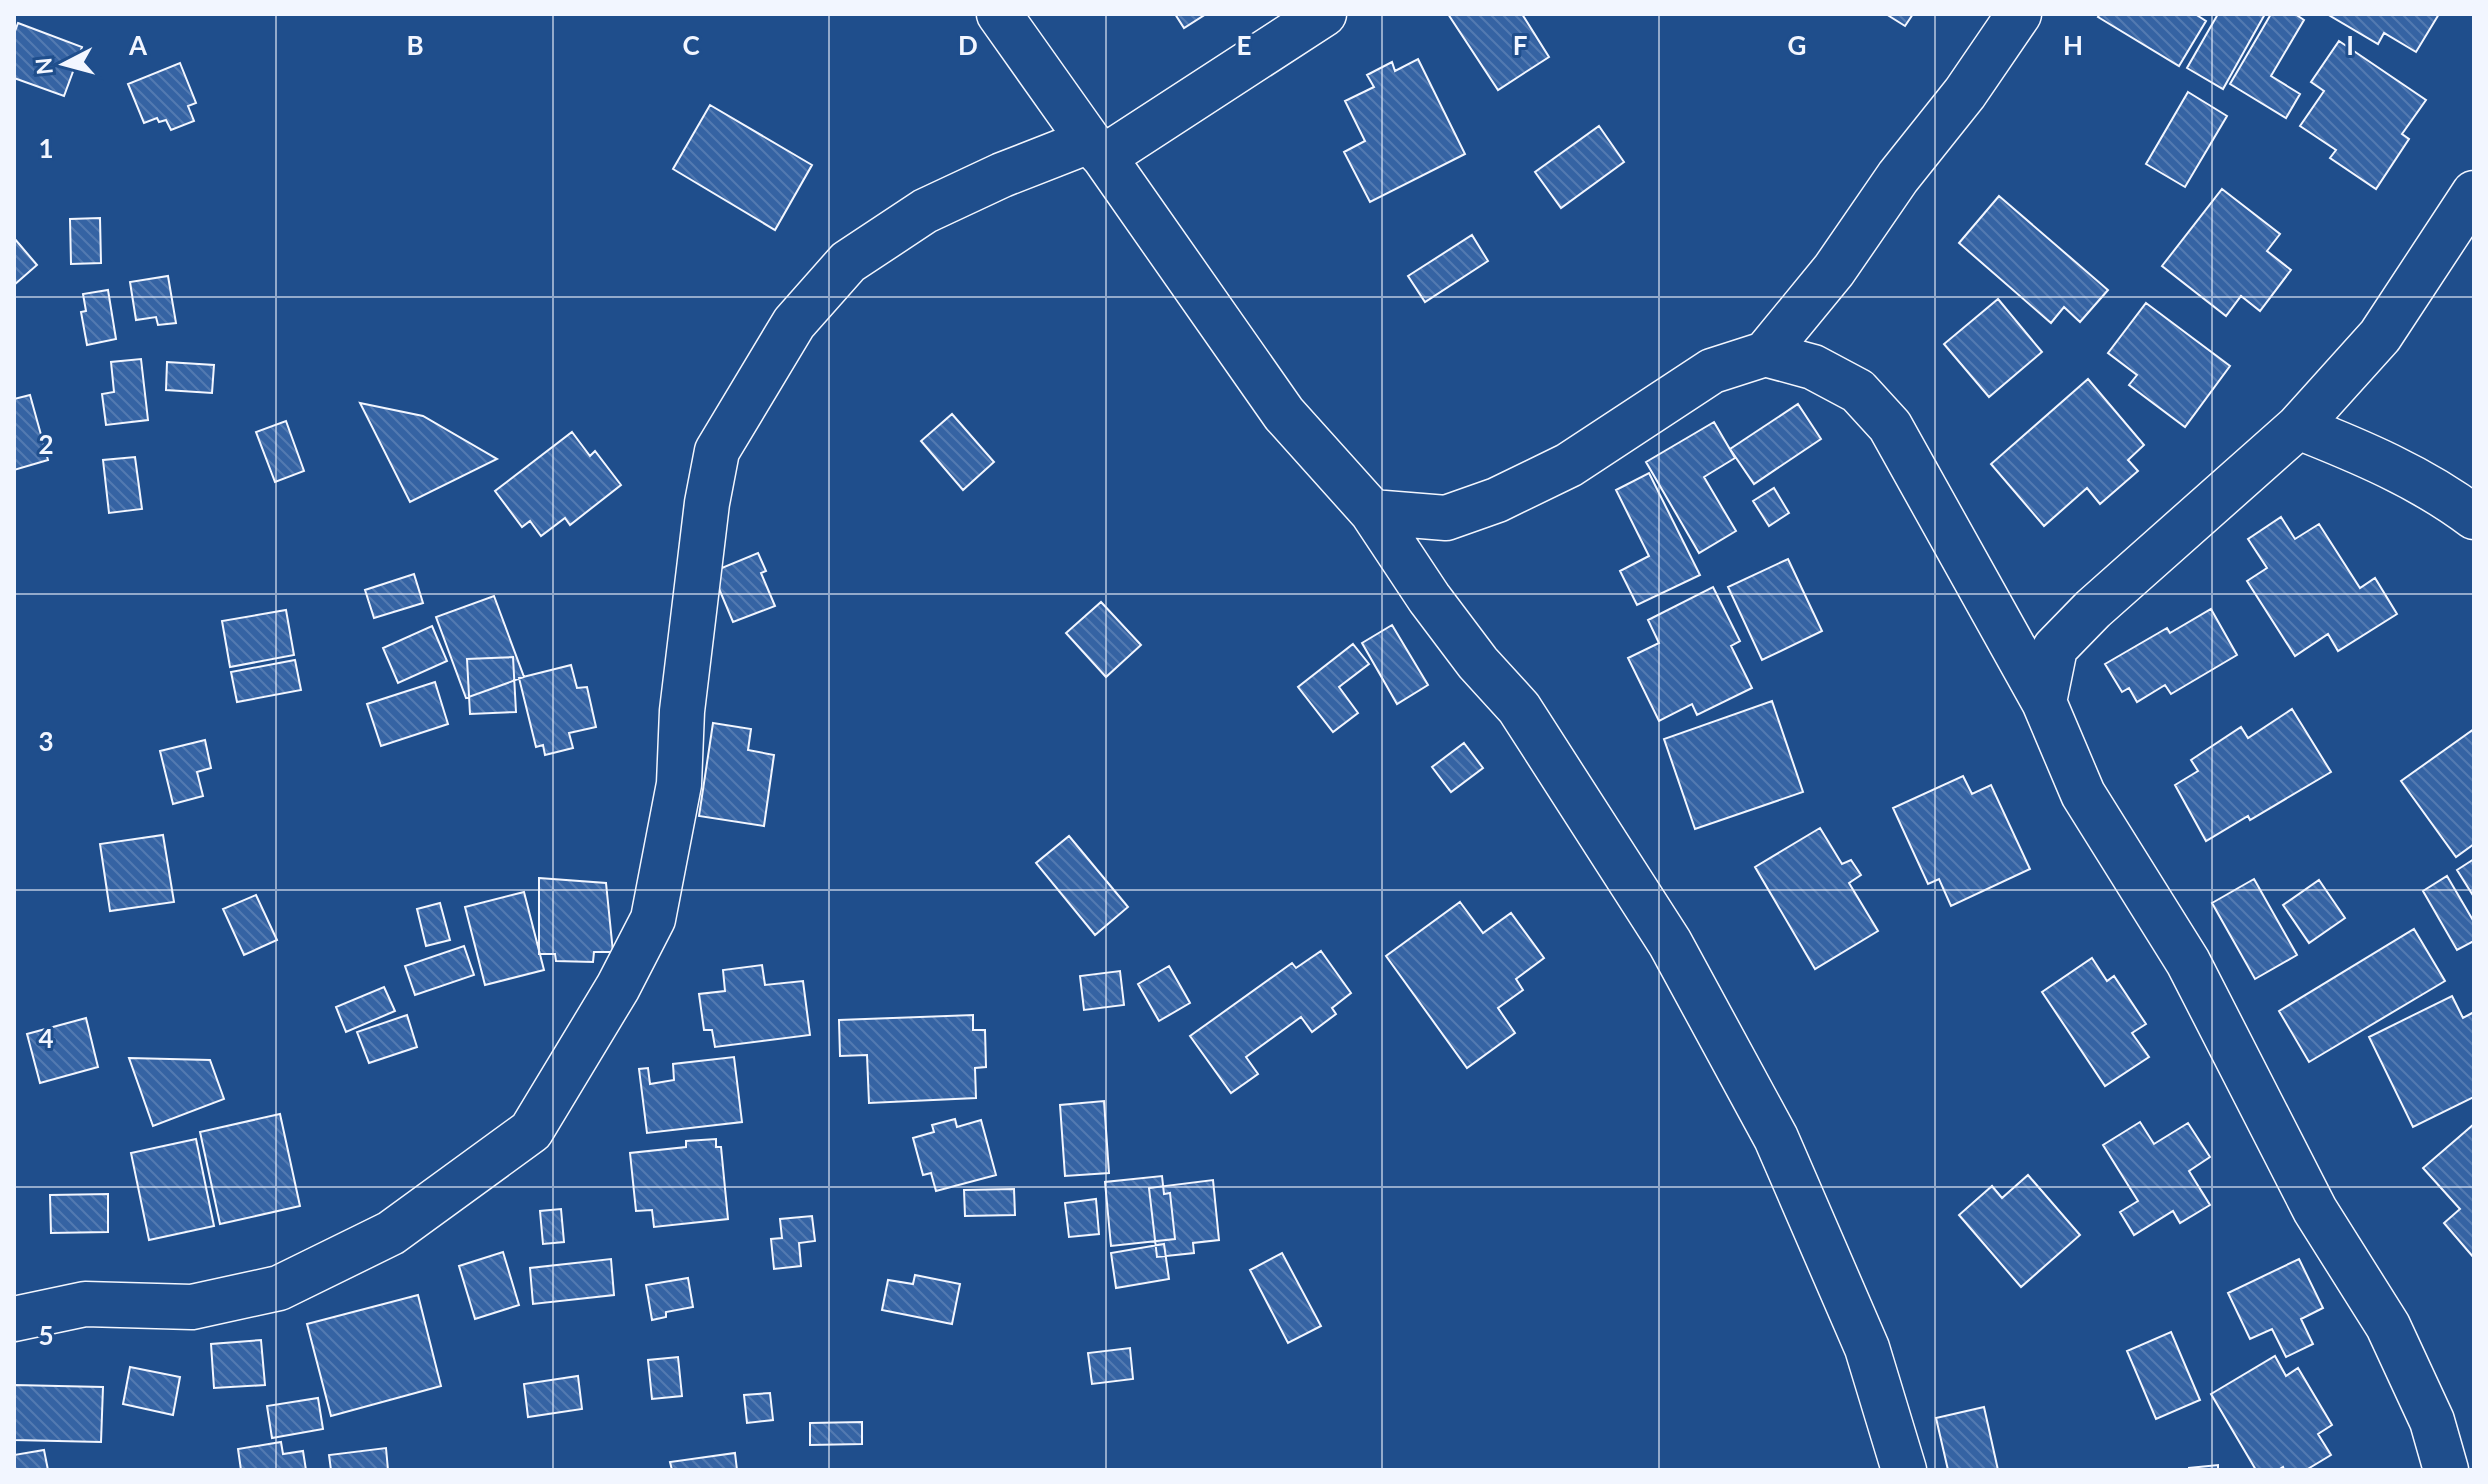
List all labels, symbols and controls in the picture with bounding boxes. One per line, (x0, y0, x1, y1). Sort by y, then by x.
north arrow (24, 24, 104, 104)
text: A (128, 29, 148, 61)
text: B (406, 29, 424, 61)
text: C (682, 29, 700, 61)
text: D (958, 29, 978, 61)
text: E (1237, 29, 1251, 61)
text: F (1513, 29, 1527, 61)
text: G (1788, 29, 1806, 61)
text: H (2063, 29, 2083, 61)
text: I (2346, 29, 2354, 61)
text: N (29, 56, 58, 76)
text: 1 (38, 132, 54, 164)
text: 2 (38, 428, 54, 460)
text: 3 (38, 725, 54, 757)
text: 4 (38, 1022, 54, 1054)
text: 5 (38, 1319, 54, 1351)

